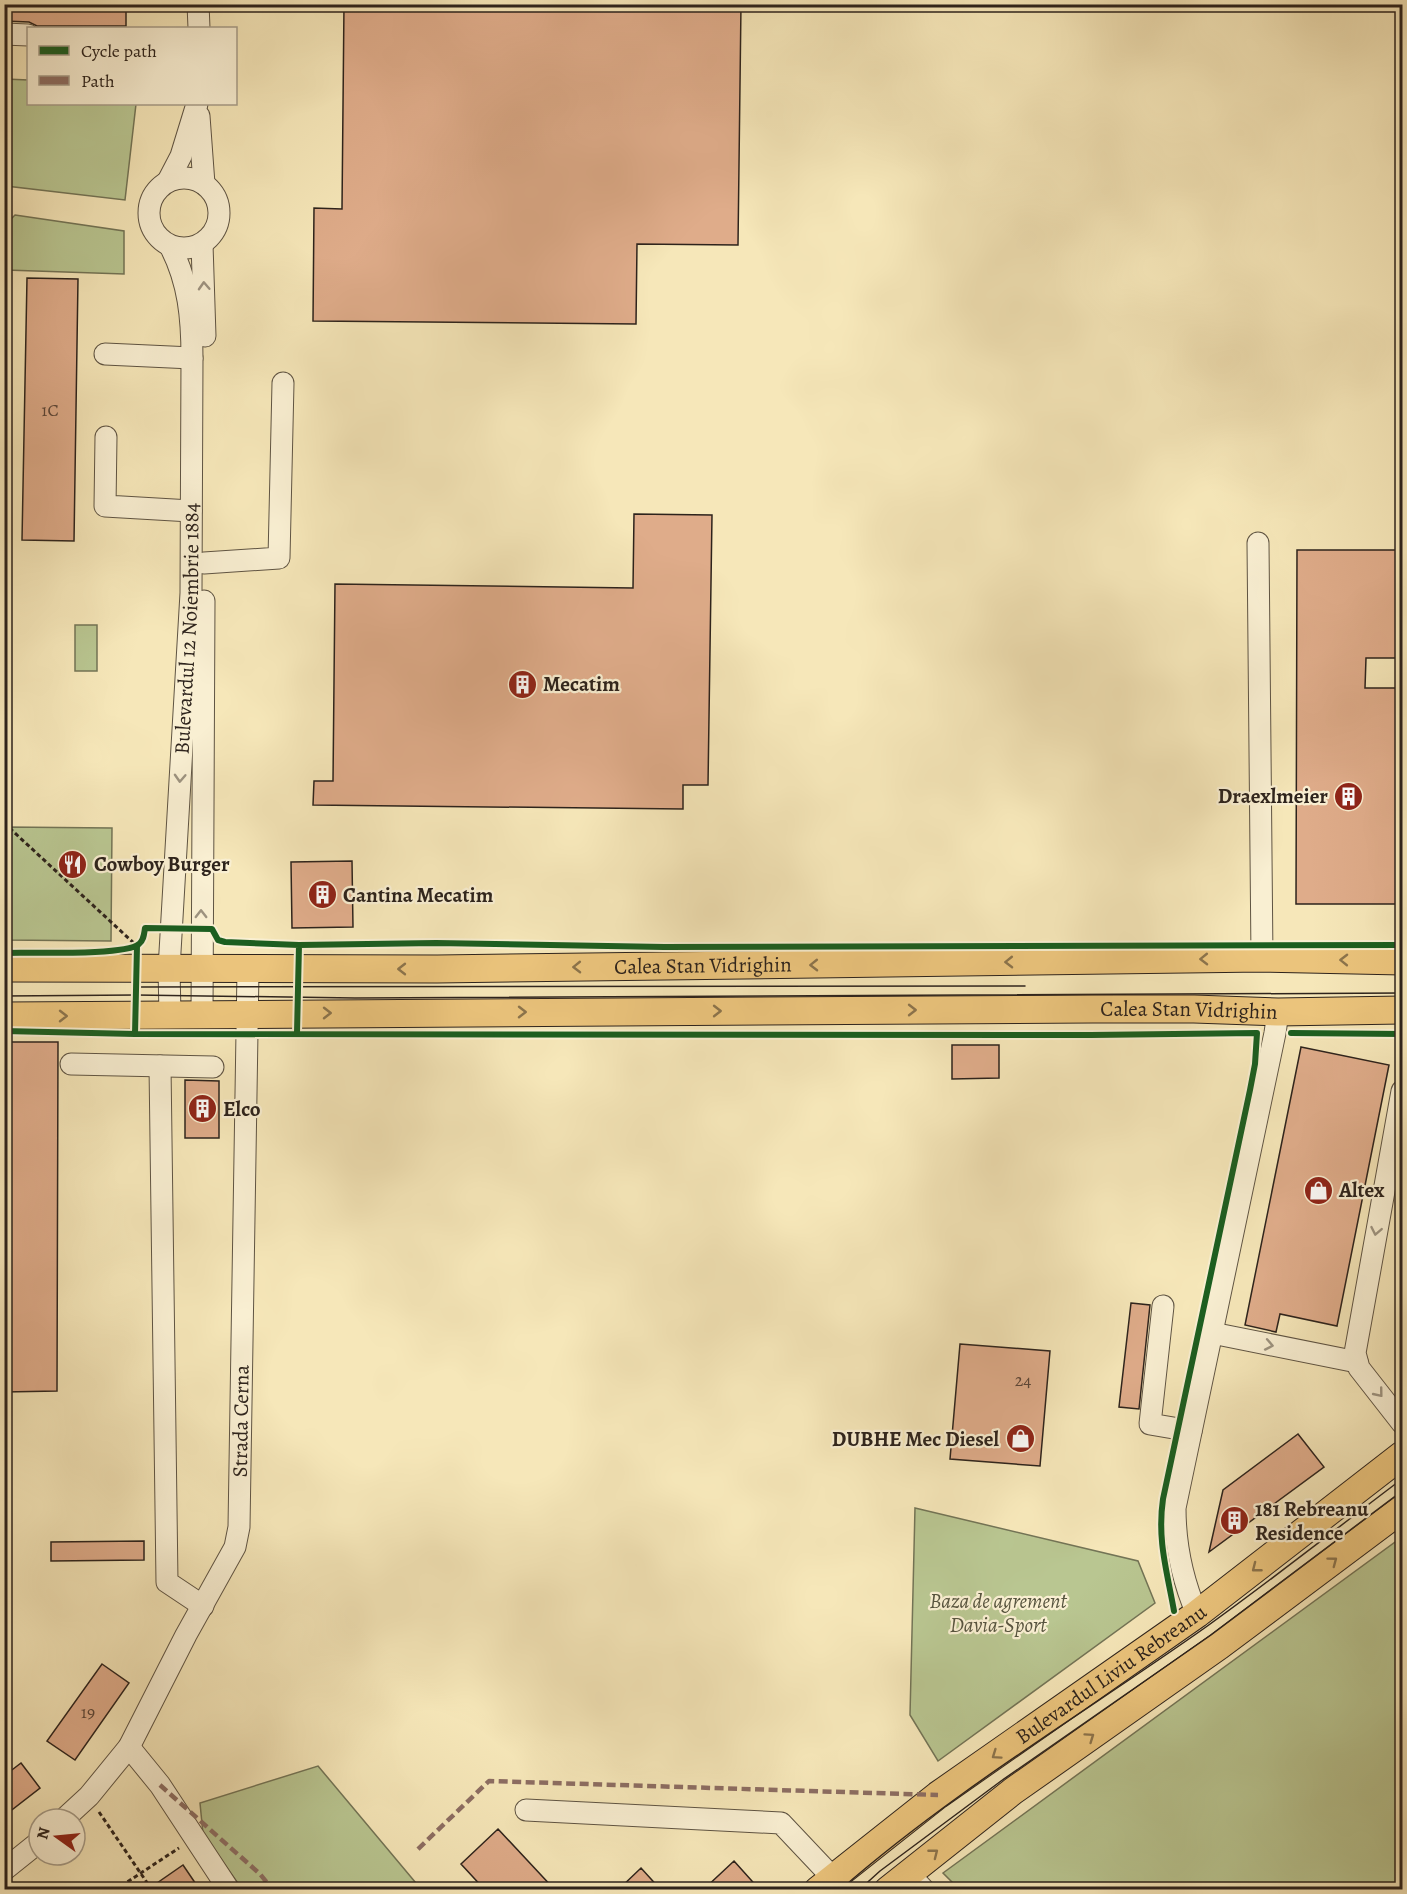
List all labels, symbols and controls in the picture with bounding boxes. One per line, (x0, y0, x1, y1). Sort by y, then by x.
legend (27, 27, 237, 105)
text: Cycle path (81, 39, 157, 63)
text: Path (81, 69, 115, 93)
one-way arrow (197, 282, 210, 291)
house number: 1C (41, 398, 59, 422)
street label: Bulevardul 12 Noiembrie 1884 (168, 503, 205, 755)
building icon: Mecatim (506, 668, 538, 700)
place label: Mecatim (543, 670, 620, 698)
one-way arrow (174, 773, 187, 782)
building icon: Draexlmeier (1333, 780, 1365, 812)
place label: Draexlmeier (1218, 782, 1328, 810)
restaurant icon: Cowboy Burger (57, 848, 89, 880)
place label: Cowboy Burger (94, 850, 230, 878)
building icon: Cantina Mecatim (306, 879, 338, 911)
place label: Cantina Mecatim (343, 881, 494, 909)
one-way arrow (195, 910, 207, 919)
street label: Calea Stan Vidrighin (614, 950, 792, 981)
one-way arrow (1199, 953, 1208, 965)
one-way arrow (1340, 954, 1349, 966)
one-way arrow (1004, 956, 1013, 968)
one-way arrow (809, 958, 818, 971)
one-way arrow (572, 961, 581, 973)
one-way arrow (398, 963, 407, 975)
street label: Calea Stan Vidrighin (1100, 995, 1278, 1026)
one-way arrow (907, 1004, 916, 1016)
one-way arrow (712, 1005, 721, 1017)
one-way arrow (517, 1006, 526, 1018)
one-way arrow (322, 1007, 331, 1019)
one-way arrow (58, 1010, 67, 1022)
building icon: Elco (186, 1093, 218, 1125)
place label: Elco (223, 1095, 261, 1123)
shop icon: Altex (1302, 1174, 1334, 1206)
place label: Altex (1338, 1176, 1385, 1204)
one-way arrow (1370, 1226, 1383, 1236)
one-way arrow (1264, 1338, 1274, 1351)
street label: Strada Cerna (226, 1364, 256, 1477)
house number: 24 (1015, 1368, 1031, 1392)
one-way arrow (1371, 1386, 1382, 1397)
shop icon: DUBHE Mec Diesel (1004, 1423, 1036, 1455)
place label: DUBHE Mec Diesel (832, 1425, 999, 1453)
place label: 181 Rebreanu Residence (1255, 1495, 1369, 1547)
building icon: 181 Rebreanu Residence (1218, 1505, 1250, 1537)
one-way arrow (1326, 1557, 1337, 1568)
one-way arrow (1252, 1560, 1263, 1571)
park label: Baza de agrement Davia-Sport (930, 1587, 1067, 1639)
street label: Bulevardul Liviu Rebreanu (1010, 1597, 1213, 1751)
house number: 19 (81, 1700, 95, 1724)
one-way arrow (1083, 1733, 1094, 1744)
one-way arrow (991, 1748, 1002, 1759)
north arrow (27, 1807, 87, 1867)
text: N (31, 1825, 56, 1842)
one-way arrow (927, 1850, 938, 1861)

